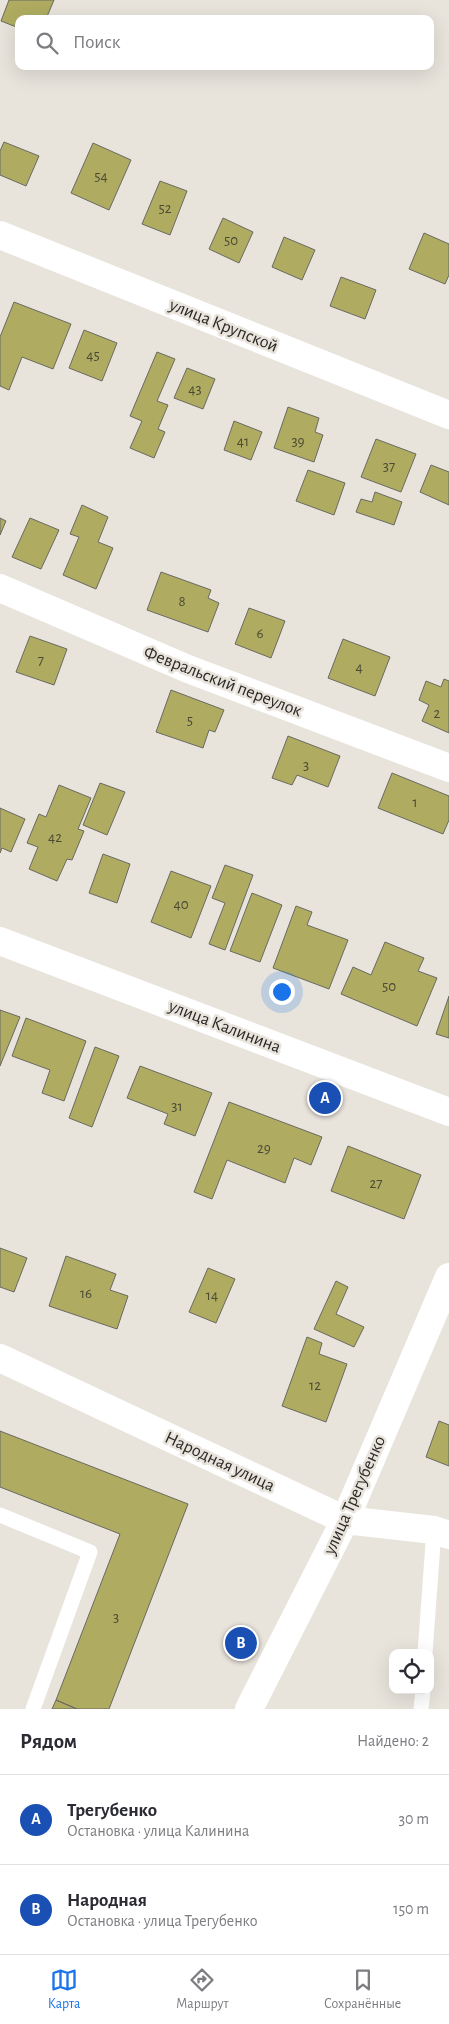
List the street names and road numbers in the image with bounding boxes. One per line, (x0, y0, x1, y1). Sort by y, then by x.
street label: улица Крупской (166, 296, 280, 356)
street label: Февральский переулок (141, 643, 305, 721)
street label: улица Калинина (165, 997, 283, 1057)
street label: Народная улица (162, 1429, 277, 1495)
street label: улица Трегубенко (319, 1433, 389, 1558)

